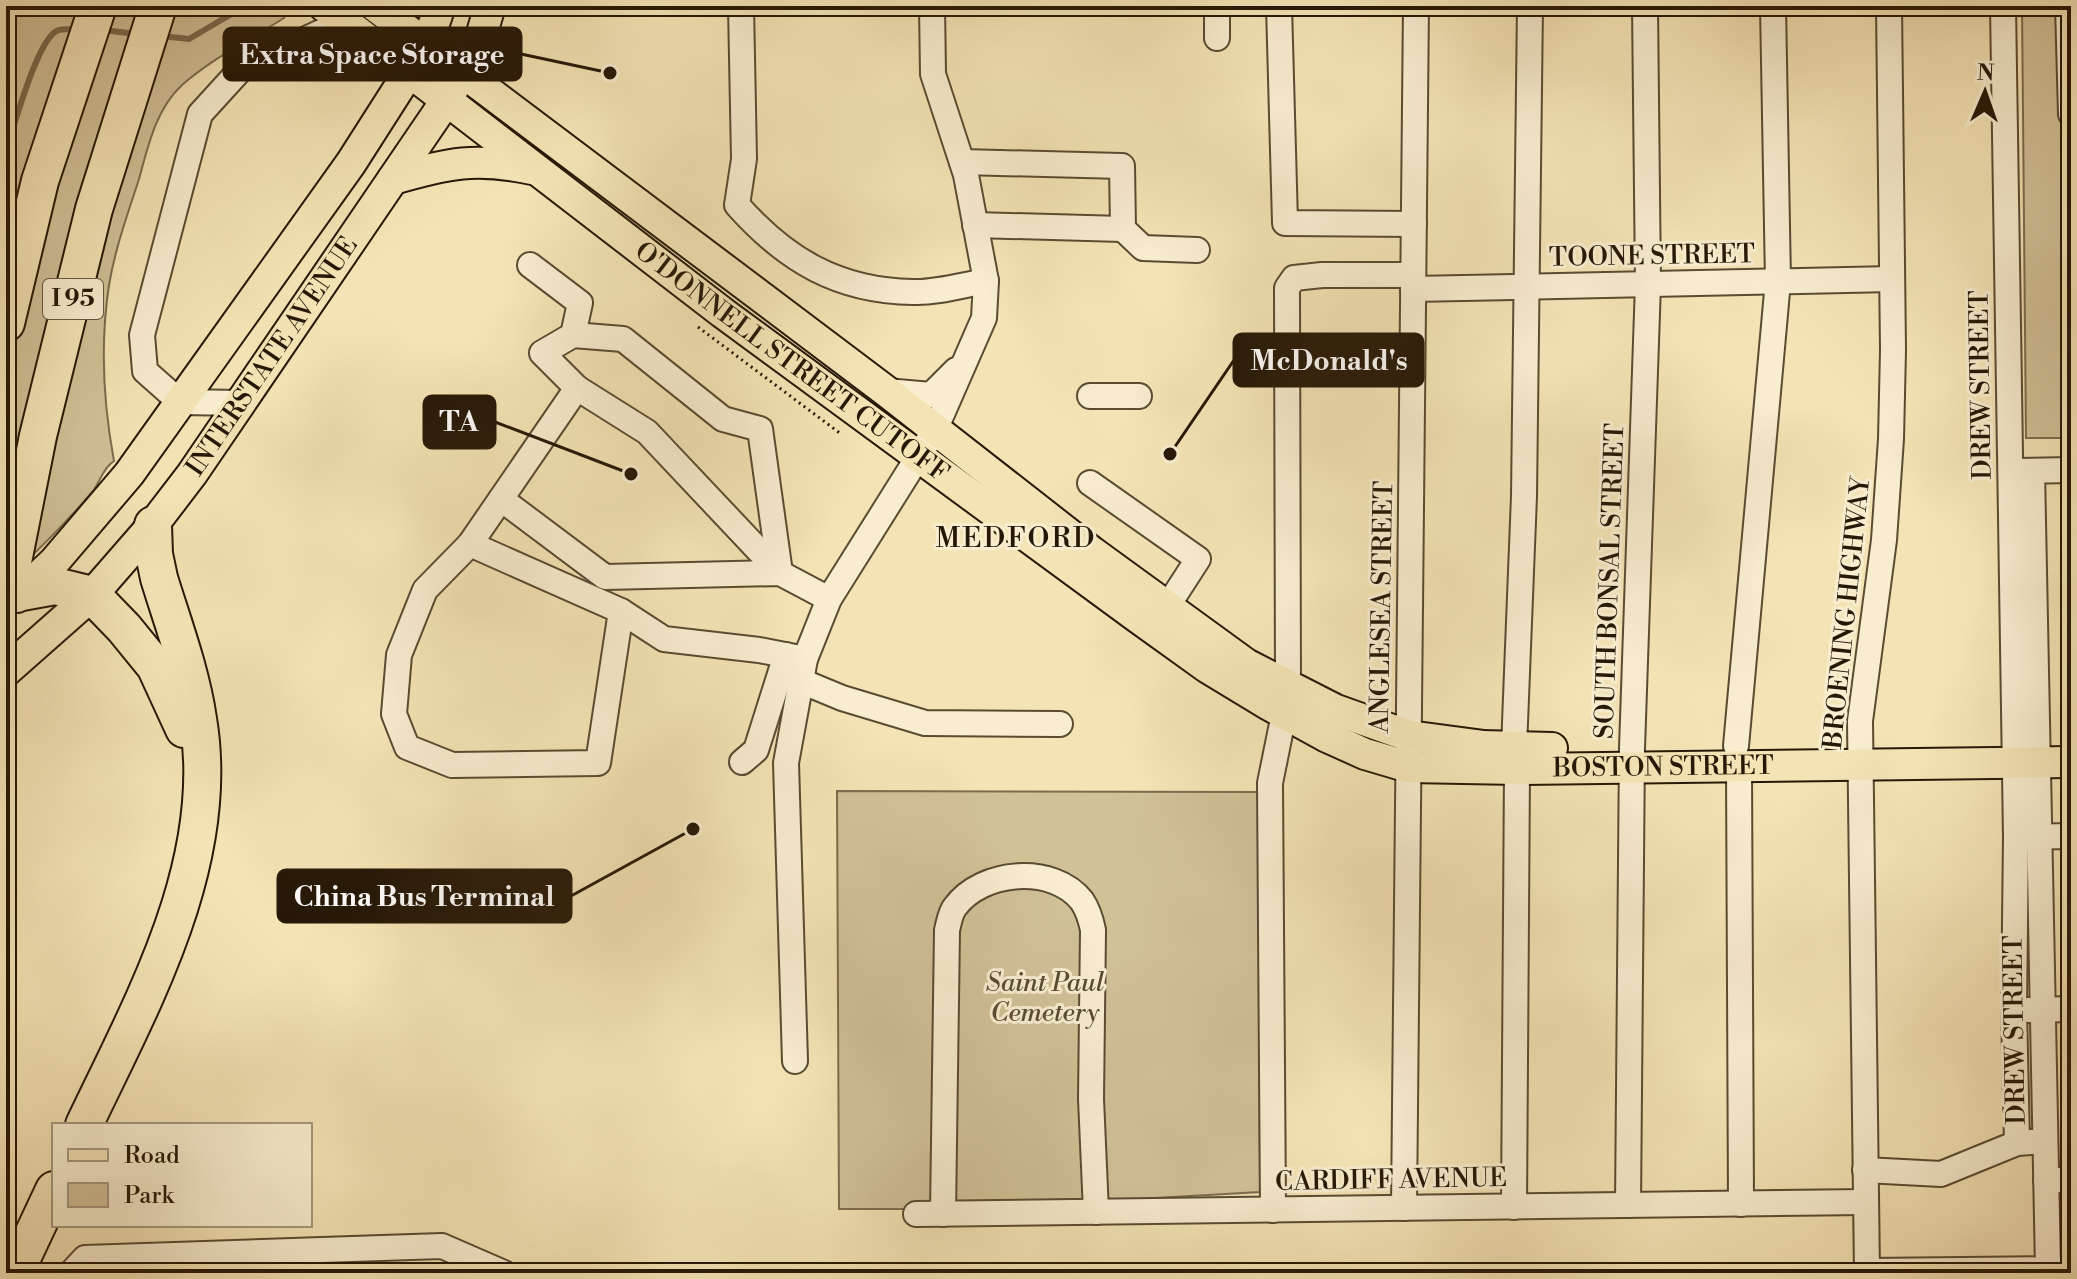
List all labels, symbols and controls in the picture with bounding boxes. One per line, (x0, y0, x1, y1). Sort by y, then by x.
callout: Extra Space Storage (224, 28, 521, 80)
text: Extra Space Storage (240, 38, 504, 73)
north arrow (1945, 52, 2025, 132)
text: N (1976, 60, 1995, 87)
street label: INTERSTATE AVENUE (179, 231, 365, 482)
street label: O'DONNELL STREET CUTOFF (628, 235, 955, 489)
street label: TOONE STREET (1549, 238, 1755, 274)
road number: I 95 (43, 279, 103, 319)
street label: DREW STREET (1963, 290, 1999, 480)
callout: McDonald's (1234, 334, 1423, 386)
text: McDonald's (1250, 344, 1408, 379)
callout: TA (424, 396, 495, 448)
text: TA (439, 405, 480, 440)
street label: SOUTH BONSAL STREET (1588, 423, 1632, 739)
street label: BROENING HIGHWAY (1817, 474, 1877, 751)
street label: ANGLESEA STREET (1364, 481, 1400, 734)
district label: MEDFORD (935, 521, 1097, 556)
street label: BOSTON STREET (1552, 750, 1774, 785)
callout: China Bus Terminal (278, 870, 571, 922)
text: China Bus Terminal (294, 880, 554, 915)
street label: DREW STREET (1997, 935, 2033, 1125)
park label: Saint Paul Cemetery (986, 967, 1105, 1029)
legend (52, 1123, 312, 1227)
text: Road (124, 1141, 180, 1171)
street label: CARDIFF AVENUE (1275, 1162, 1507, 1198)
text: Park (124, 1181, 175, 1211)

